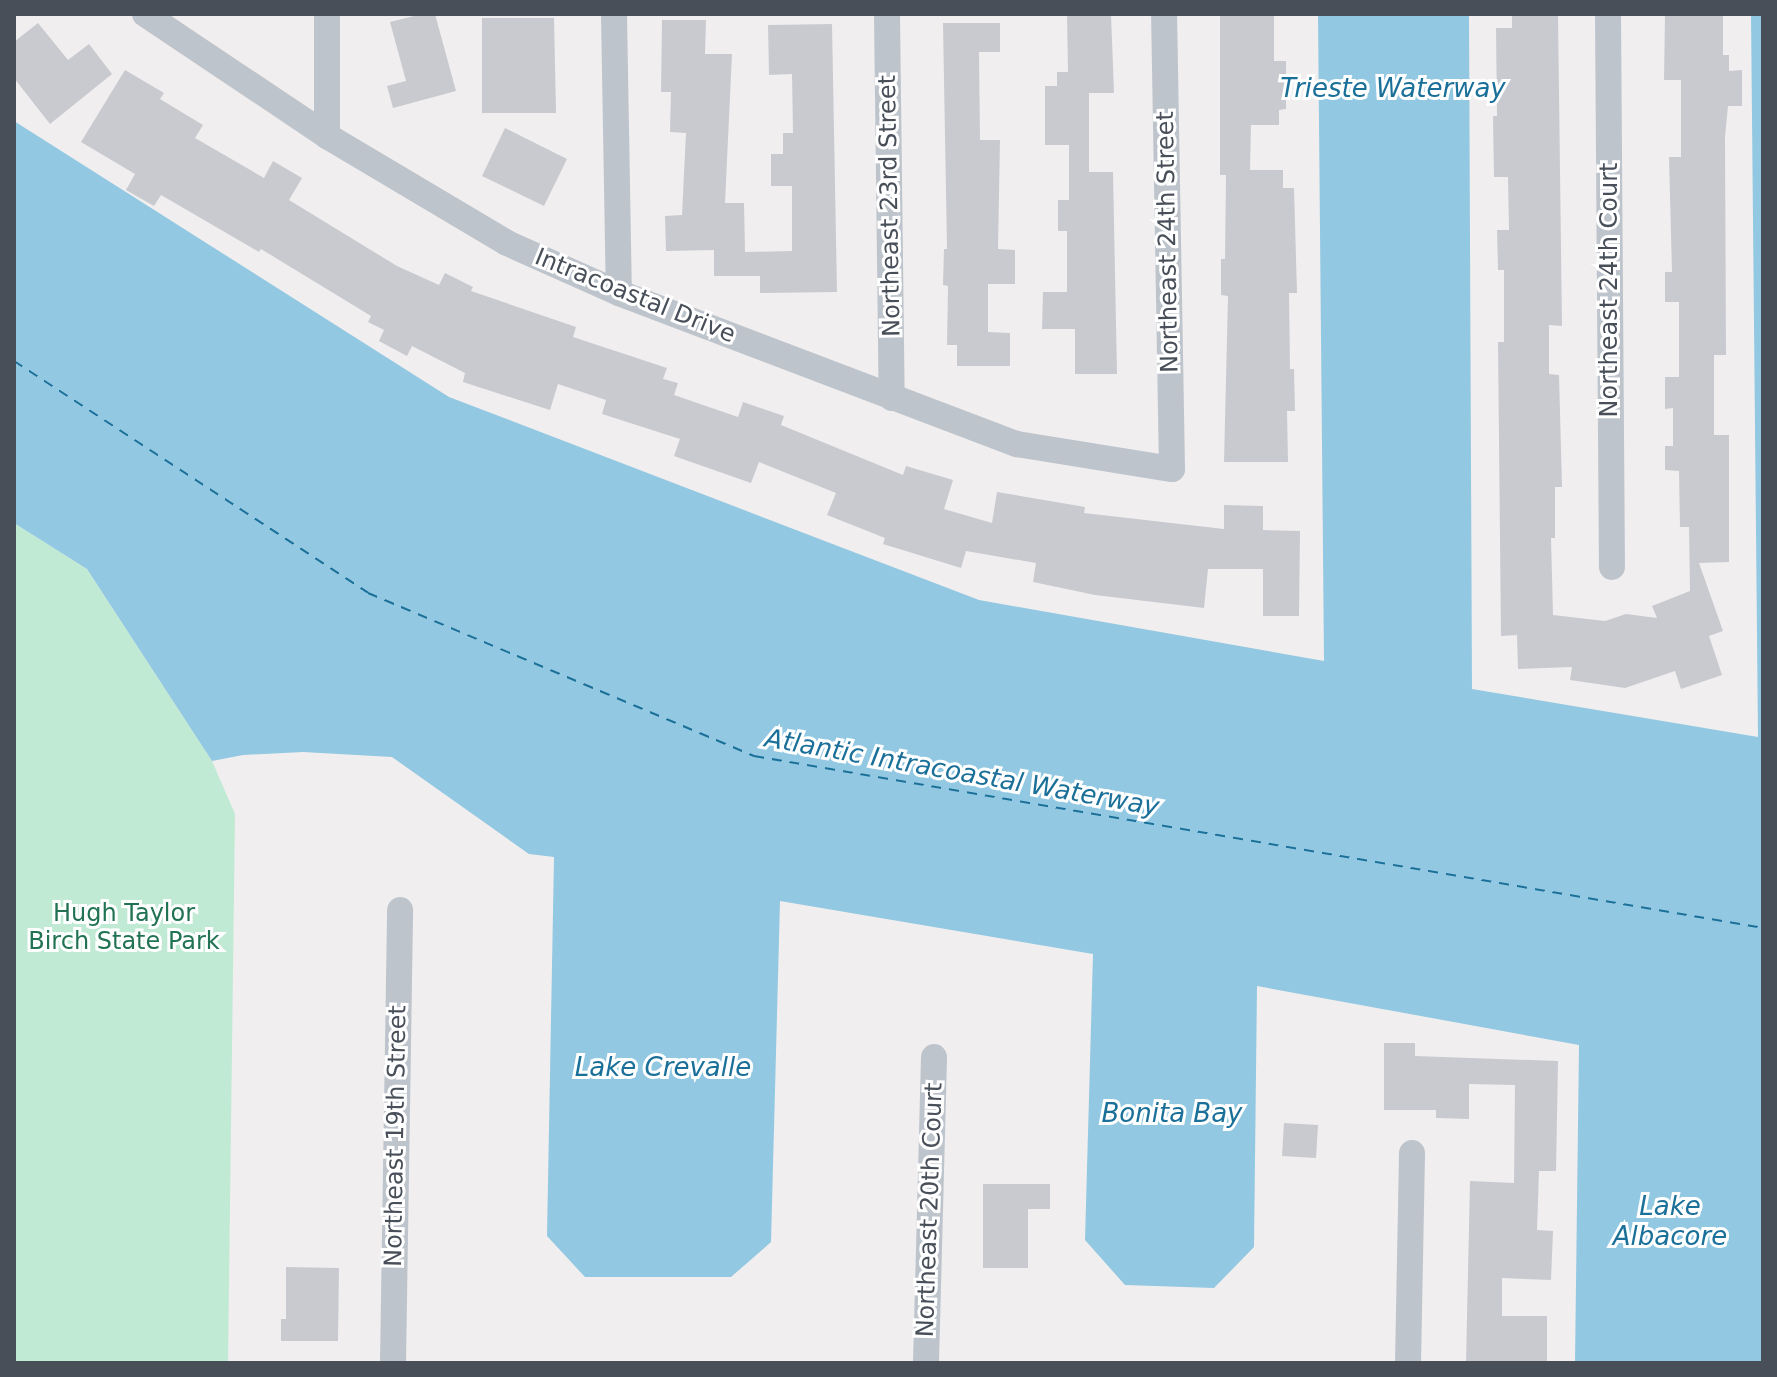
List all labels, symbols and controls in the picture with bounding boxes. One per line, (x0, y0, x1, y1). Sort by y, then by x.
water label: Trieste Waterway (1280, 73, 1506, 105)
street label: Northeast 23rd Street (873, 75, 907, 337)
street label: Northeast 24th Street (1151, 111, 1185, 373)
street label: Northeast 24th Court (1596, 163, 1624, 417)
street label: Intracoastal Drive (531, 243, 739, 349)
water label: Atlantic Intracoastal Waterway (763, 723, 1161, 823)
park label: Hugh Taylor Birch State Park (28, 900, 220, 956)
street label: Northeast 19th Street (379, 1005, 413, 1267)
water label: Lake Crevalle (575, 1052, 751, 1084)
street label: Northeast 20th Court (911, 1082, 949, 1338)
water label: Bonita Bay (1102, 1098, 1242, 1130)
water label: Lake Albacore (1613, 1191, 1727, 1252)

